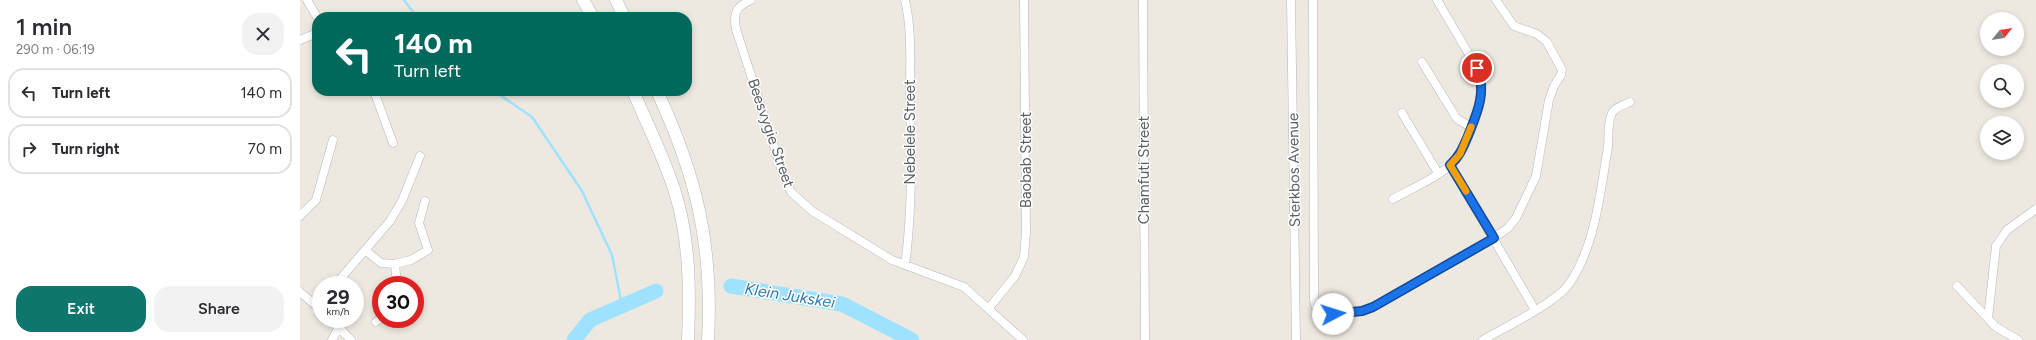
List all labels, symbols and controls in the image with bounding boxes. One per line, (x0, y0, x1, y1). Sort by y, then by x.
text: 1 min (16, 12, 72, 41)
north arrow (1980, 12, 2024, 56)
map controls (1980, 12, 2024, 160)
button: close (242, 13, 284, 55)
text: 140 m (394, 26, 473, 60)
icon: left (328, 28, 380, 80)
text: 290 m · 06:19 (16, 42, 95, 57)
pin (1460, 51, 1494, 85)
icon: arrive (1466, 57, 1488, 79)
text: Turn left (394, 60, 461, 82)
button: search (1980, 64, 2024, 108)
street label: Beesvygie Street (744, 76, 798, 190)
street label: Nebelele Street (901, 79, 919, 185)
icon: left (18, 82, 40, 104)
text: Turn left (52, 84, 110, 102)
text: 140 m (240, 84, 282, 102)
street label: Baobab Street (1017, 111, 1035, 208)
street label: Sterkbos Avenue (1284, 113, 1304, 227)
street label: Chamfuti Street (1135, 115, 1153, 224)
button: layers (1980, 116, 2024, 160)
icon: right (18, 138, 40, 160)
text: Turn right (52, 140, 120, 158)
text: 70 m (248, 140, 282, 158)
speed limit sign: 30 (372, 276, 424, 328)
water label: Klein Jukskei (743, 279, 837, 312)
text: 29 (326, 285, 350, 309)
button: Exit (16, 286, 146, 332)
button: Share (154, 286, 284, 332)
position arrow (1312, 293, 1354, 335)
text: km/h (327, 305, 349, 318)

